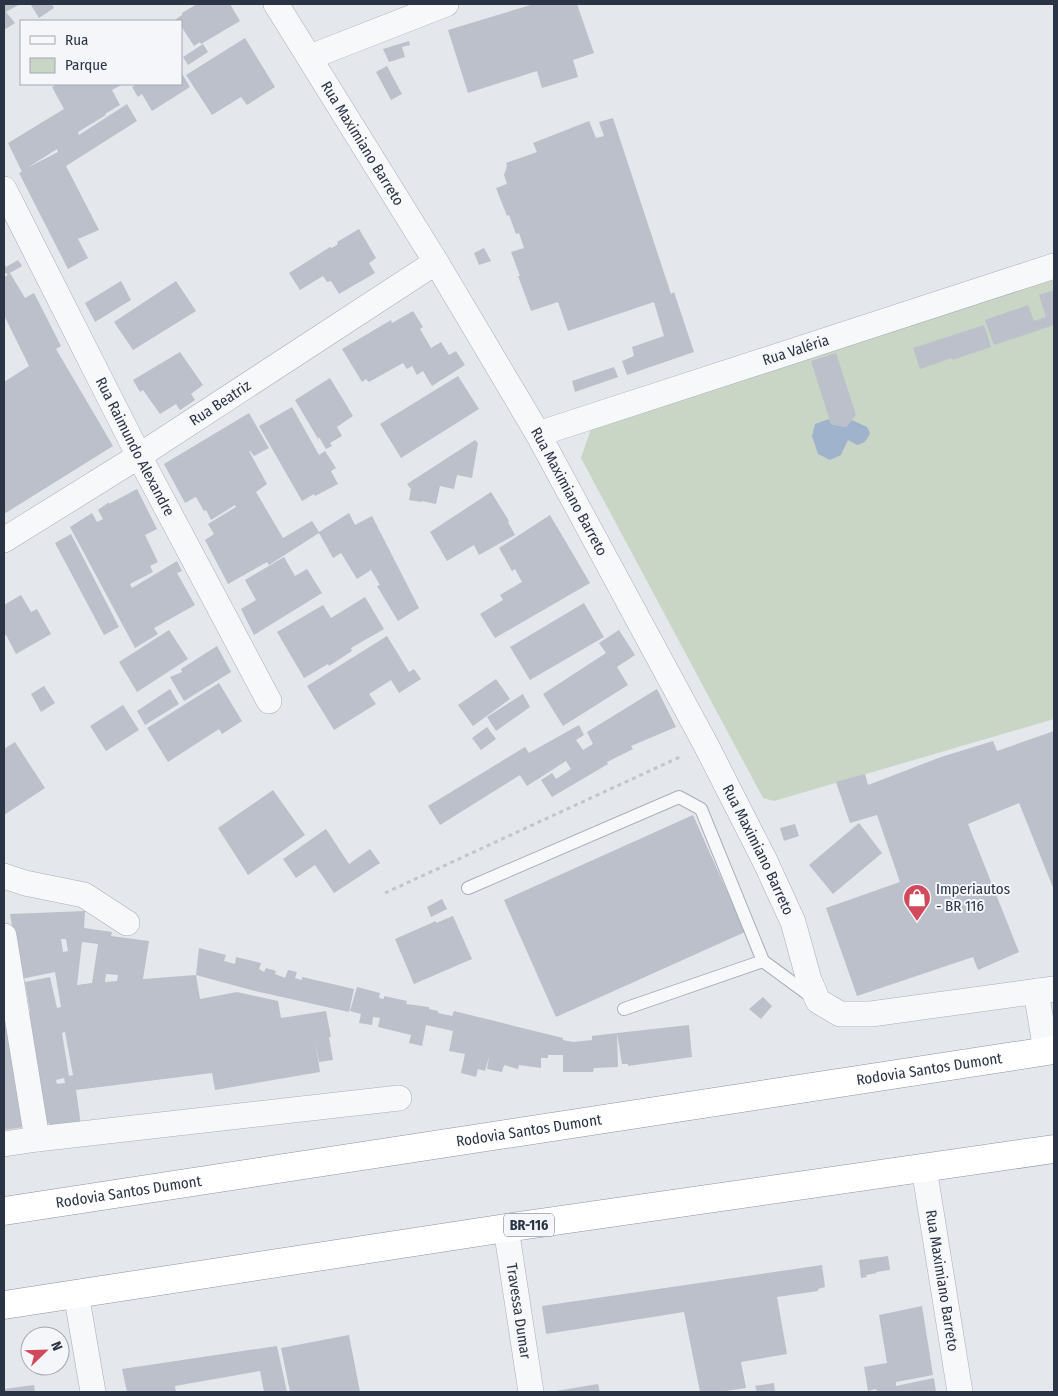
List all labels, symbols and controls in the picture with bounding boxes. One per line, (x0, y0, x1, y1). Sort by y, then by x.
legend (20, 20, 182, 85)
text: Rua (65, 31, 88, 49)
text: Parque (65, 56, 108, 74)
street label: Rua Maximiano Barreto (317, 78, 408, 209)
street label: Rua Valéria (760, 331, 831, 369)
street label: Rua Raimundo Alexandre (92, 374, 178, 519)
street label: Rua Beatriz (186, 376, 254, 430)
street label: Rua Maximiano Barreto (527, 424, 611, 559)
street label: Rua Maximiano Barreto (719, 781, 798, 918)
place label: Imperiautos - BR 116 (936, 880, 1010, 915)
shop icon: Imperiautos - BR 116 (902, 883, 932, 922)
street label: Rodovia Santos Dumont (855, 1049, 1003, 1089)
street label: Rodovia Santos Dumont (455, 1110, 603, 1151)
street label: Rodovia Santos Dumont (54, 1172, 203, 1212)
street label: Rua Maximiano Barreto (922, 1209, 962, 1353)
road number: BR-116 (504, 1214, 554, 1236)
street label: Travessa Dumar (502, 1262, 535, 1361)
north arrow (20, 1326, 70, 1376)
text: N (47, 1339, 66, 1353)

